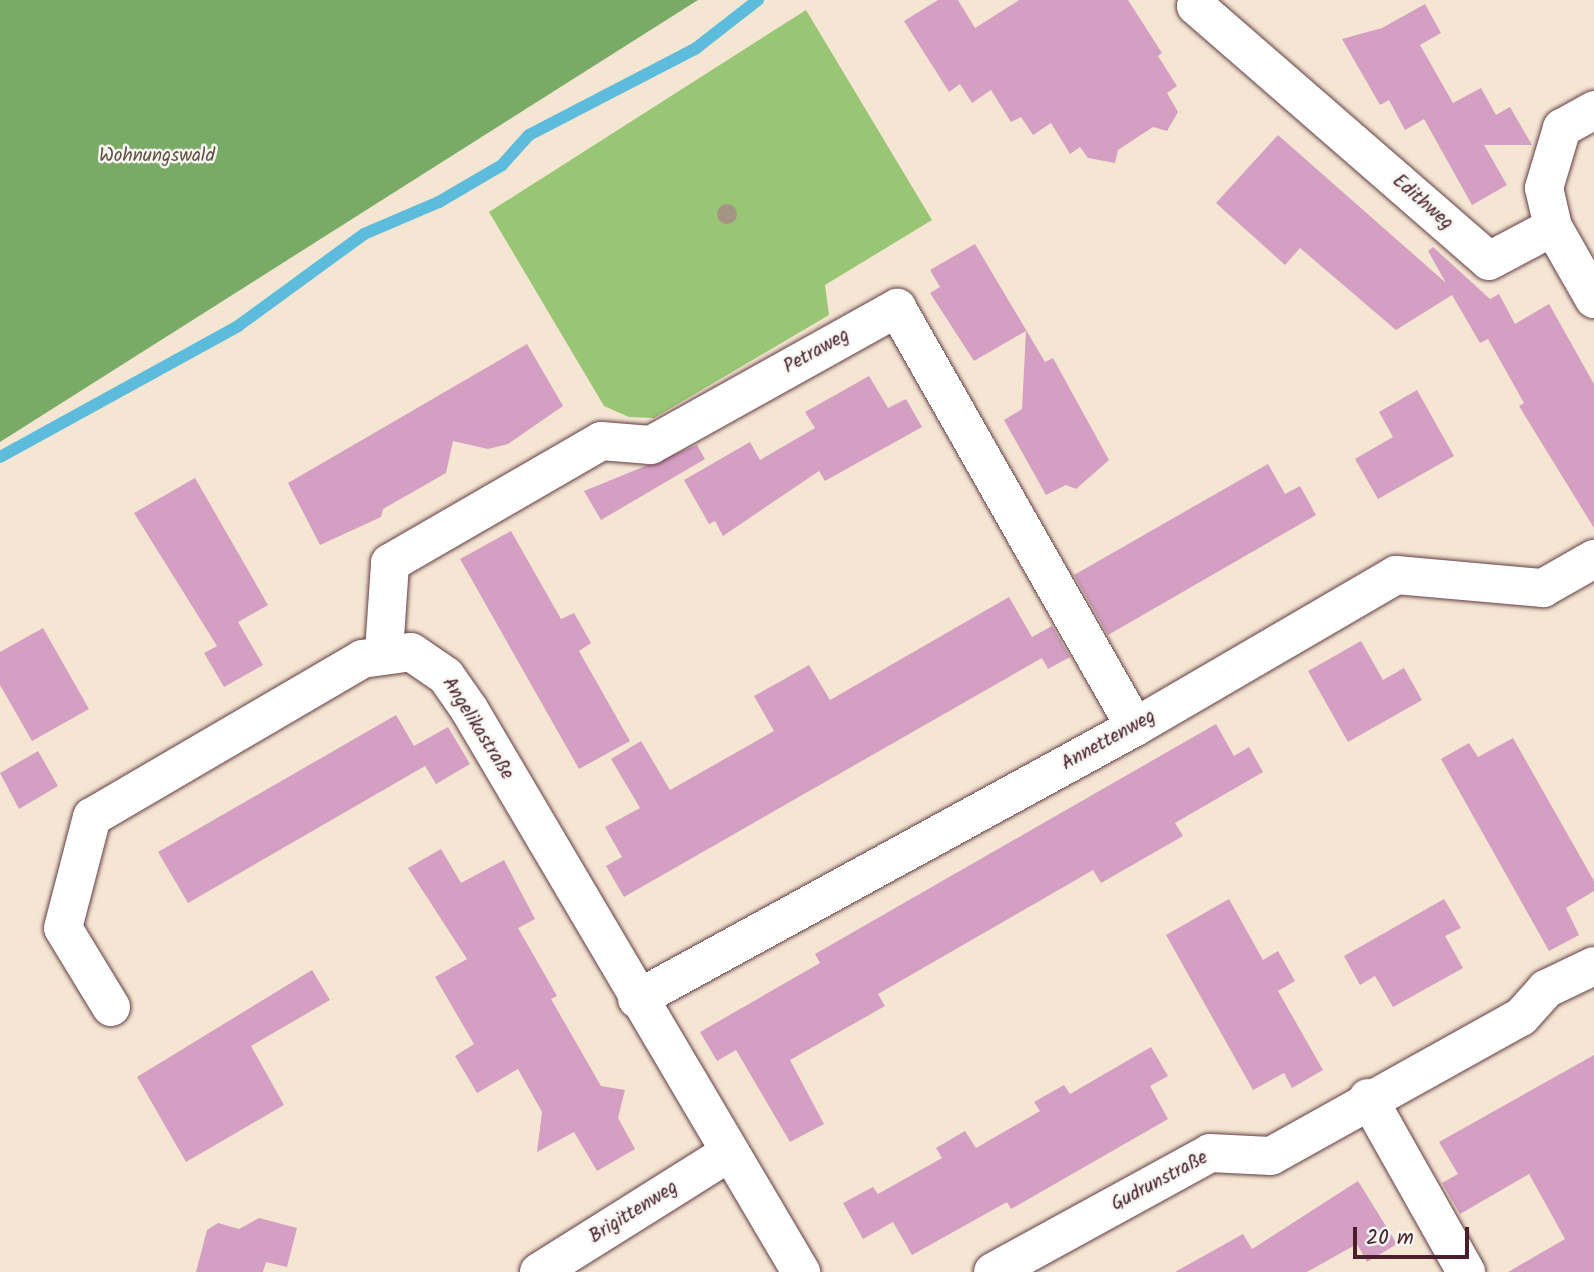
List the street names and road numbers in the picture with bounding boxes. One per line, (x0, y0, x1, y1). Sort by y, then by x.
street label: Edithweg (1387, 170, 1457, 236)
street label: Petraweg (780, 325, 854, 379)
street label: Angelikastraße (436, 674, 518, 784)
street label: Annettenweg (1058, 706, 1160, 776)
street label: Gudrunstraße (1108, 1147, 1212, 1217)
street label: Brigittenweg (585, 1177, 683, 1249)

